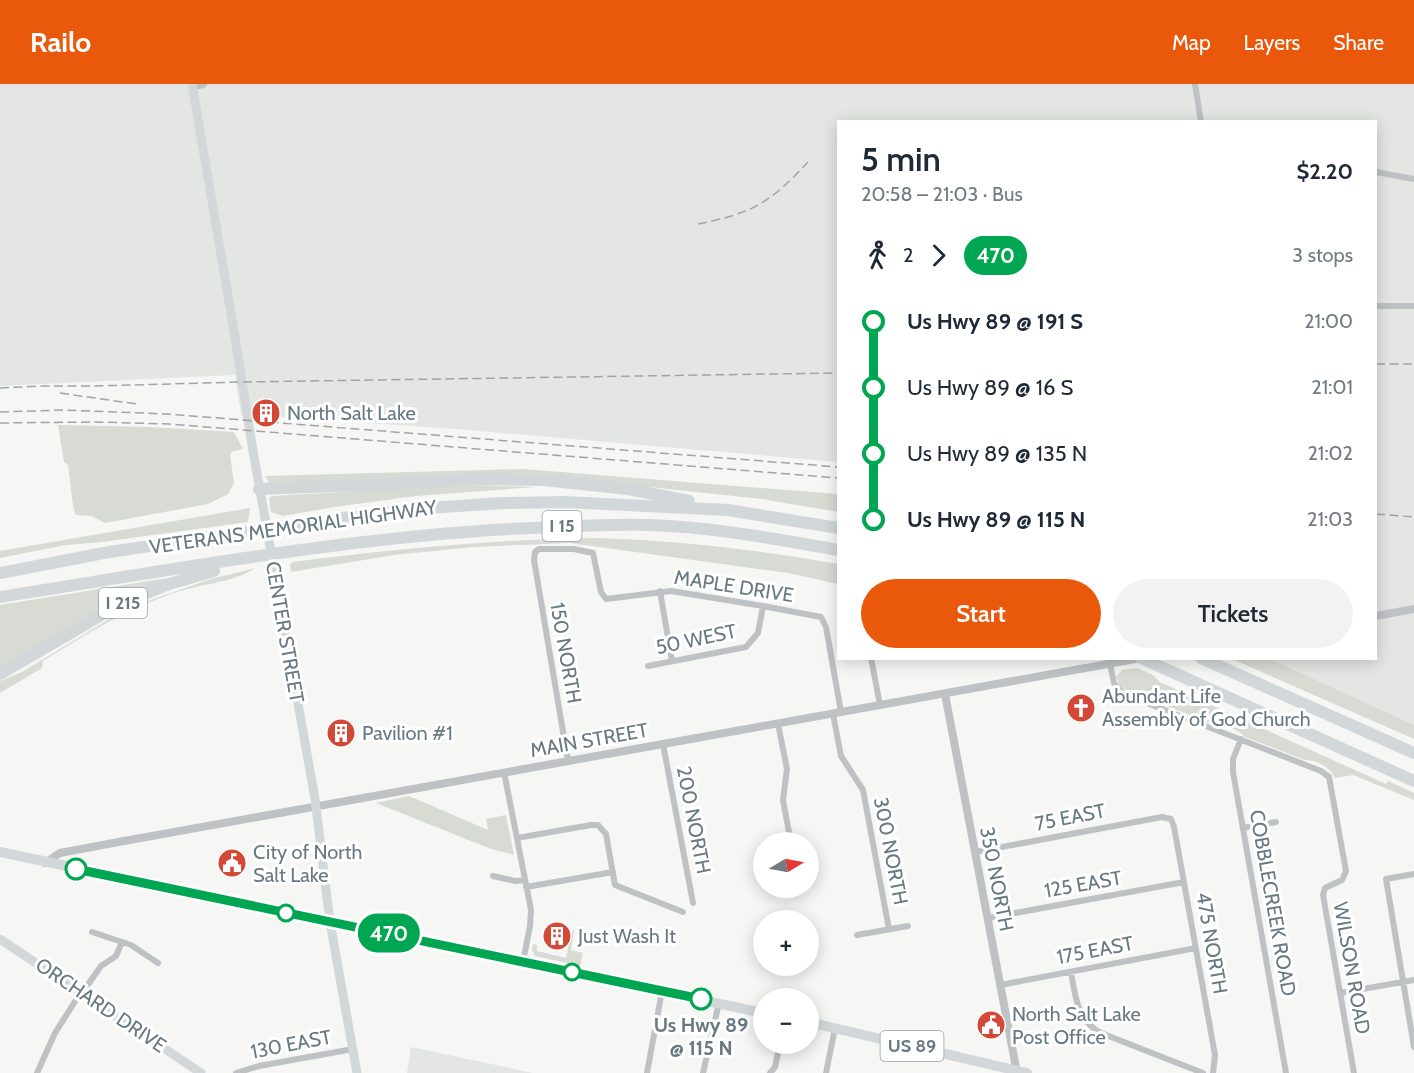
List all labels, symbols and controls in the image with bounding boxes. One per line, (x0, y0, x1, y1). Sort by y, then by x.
text: Railo (30, 25, 91, 59)
text: Map (1172, 30, 1211, 55)
text: Layers (1244, 30, 1300, 55)
text: Share (1333, 30, 1384, 55)
text: 5 min (861, 139, 941, 179)
text: $2.20 (1297, 158, 1353, 185)
text: 20:58 – 21:03 · Bus (861, 182, 1023, 206)
icon: walk (861, 239, 894, 272)
icon: forward (922, 239, 955, 272)
text: 2 (903, 243, 913, 267)
text: 470 (976, 243, 1015, 268)
text: 3 stops (1292, 243, 1353, 267)
text: Us Hwy 89 @ 191 S (907, 308, 1083, 335)
text: 21:00 (1304, 309, 1353, 333)
text: Us Hwy 89 @ 16 S (907, 374, 1073, 401)
text: 21:01 (1311, 375, 1353, 399)
building icon: North Salt Lake (250, 397, 282, 429)
place label: North Salt Lake (287, 401, 416, 425)
text: Us Hwy 89 @ 135 N (907, 440, 1087, 467)
text: 21:02 (1307, 441, 1353, 465)
street label: VETERANS MEMORIAL HIGHWAY (148, 495, 439, 559)
text: Us Hwy 89 @ 115 N (907, 506, 1085, 533)
text: 21:03 (1307, 507, 1353, 531)
road number: I 15 (542, 511, 582, 541)
street label: CENTER STREET (261, 560, 309, 705)
street label: MAPLE DRIVE (673, 565, 795, 607)
button: Start (861, 579, 1101, 648)
button: Tickets (1113, 579, 1353, 648)
road number: I 215 (99, 588, 147, 618)
street label: 150 NORTH (545, 601, 587, 705)
street label: 50 WEST (654, 619, 739, 659)
place label: Abundant Life Assembly of God Church (1102, 684, 1311, 731)
church icon: Abundant Life Assembly of God Church (1065, 692, 1097, 724)
building icon: Pavilion #1 (325, 717, 357, 749)
street label: MAIN STREET (528, 718, 650, 762)
place label: Pavilion #1 (362, 721, 453, 745)
street label: 200 NORTH (672, 764, 716, 876)
street label: 300 NORTH (869, 795, 913, 907)
street label: 75 EAST (1033, 798, 1108, 836)
street label: COBBLECREEK ROAD (1245, 808, 1301, 998)
street label: 350 NORTH (975, 825, 1019, 933)
north arrow (753, 832, 819, 898)
map controls (753, 832, 819, 1054)
place label: City of North Salt Lake (253, 840, 362, 887)
public building icon: City of North Salt Lake (216, 847, 248, 879)
unlabelled marker (65, 858, 87, 880)
street label: 125 EAST (1042, 865, 1124, 903)
street label: 475 NORTH (1191, 890, 1233, 996)
street label: WILSON ROAD (1329, 900, 1375, 1036)
unlabelled marker (277, 904, 295, 922)
button: + (753, 910, 819, 976)
line badge: 470 (354, 914, 424, 952)
building icon: Just Wash It (541, 920, 573, 952)
text: 470 (370, 921, 408, 946)
place label: Just Wash It (577, 924, 676, 948)
street label: 175 EAST (1055, 931, 1136, 969)
street label: ORCHARD DRIVE (31, 952, 171, 1058)
unlabelled marker (563, 963, 581, 981)
marker: Us Hwy 89 @ 115 N (690, 988, 712, 1010)
button: − (753, 988, 819, 1054)
place label: North Salt Lake Post Office (1012, 1002, 1141, 1049)
public building icon: North Salt Lake Post Office (975, 1009, 1007, 1041)
place label: Us Hwy 89 @ 115 N (654, 1013, 748, 1060)
street label: 130 EAST (249, 1024, 334, 1064)
road number: US 89 (880, 1031, 944, 1061)

